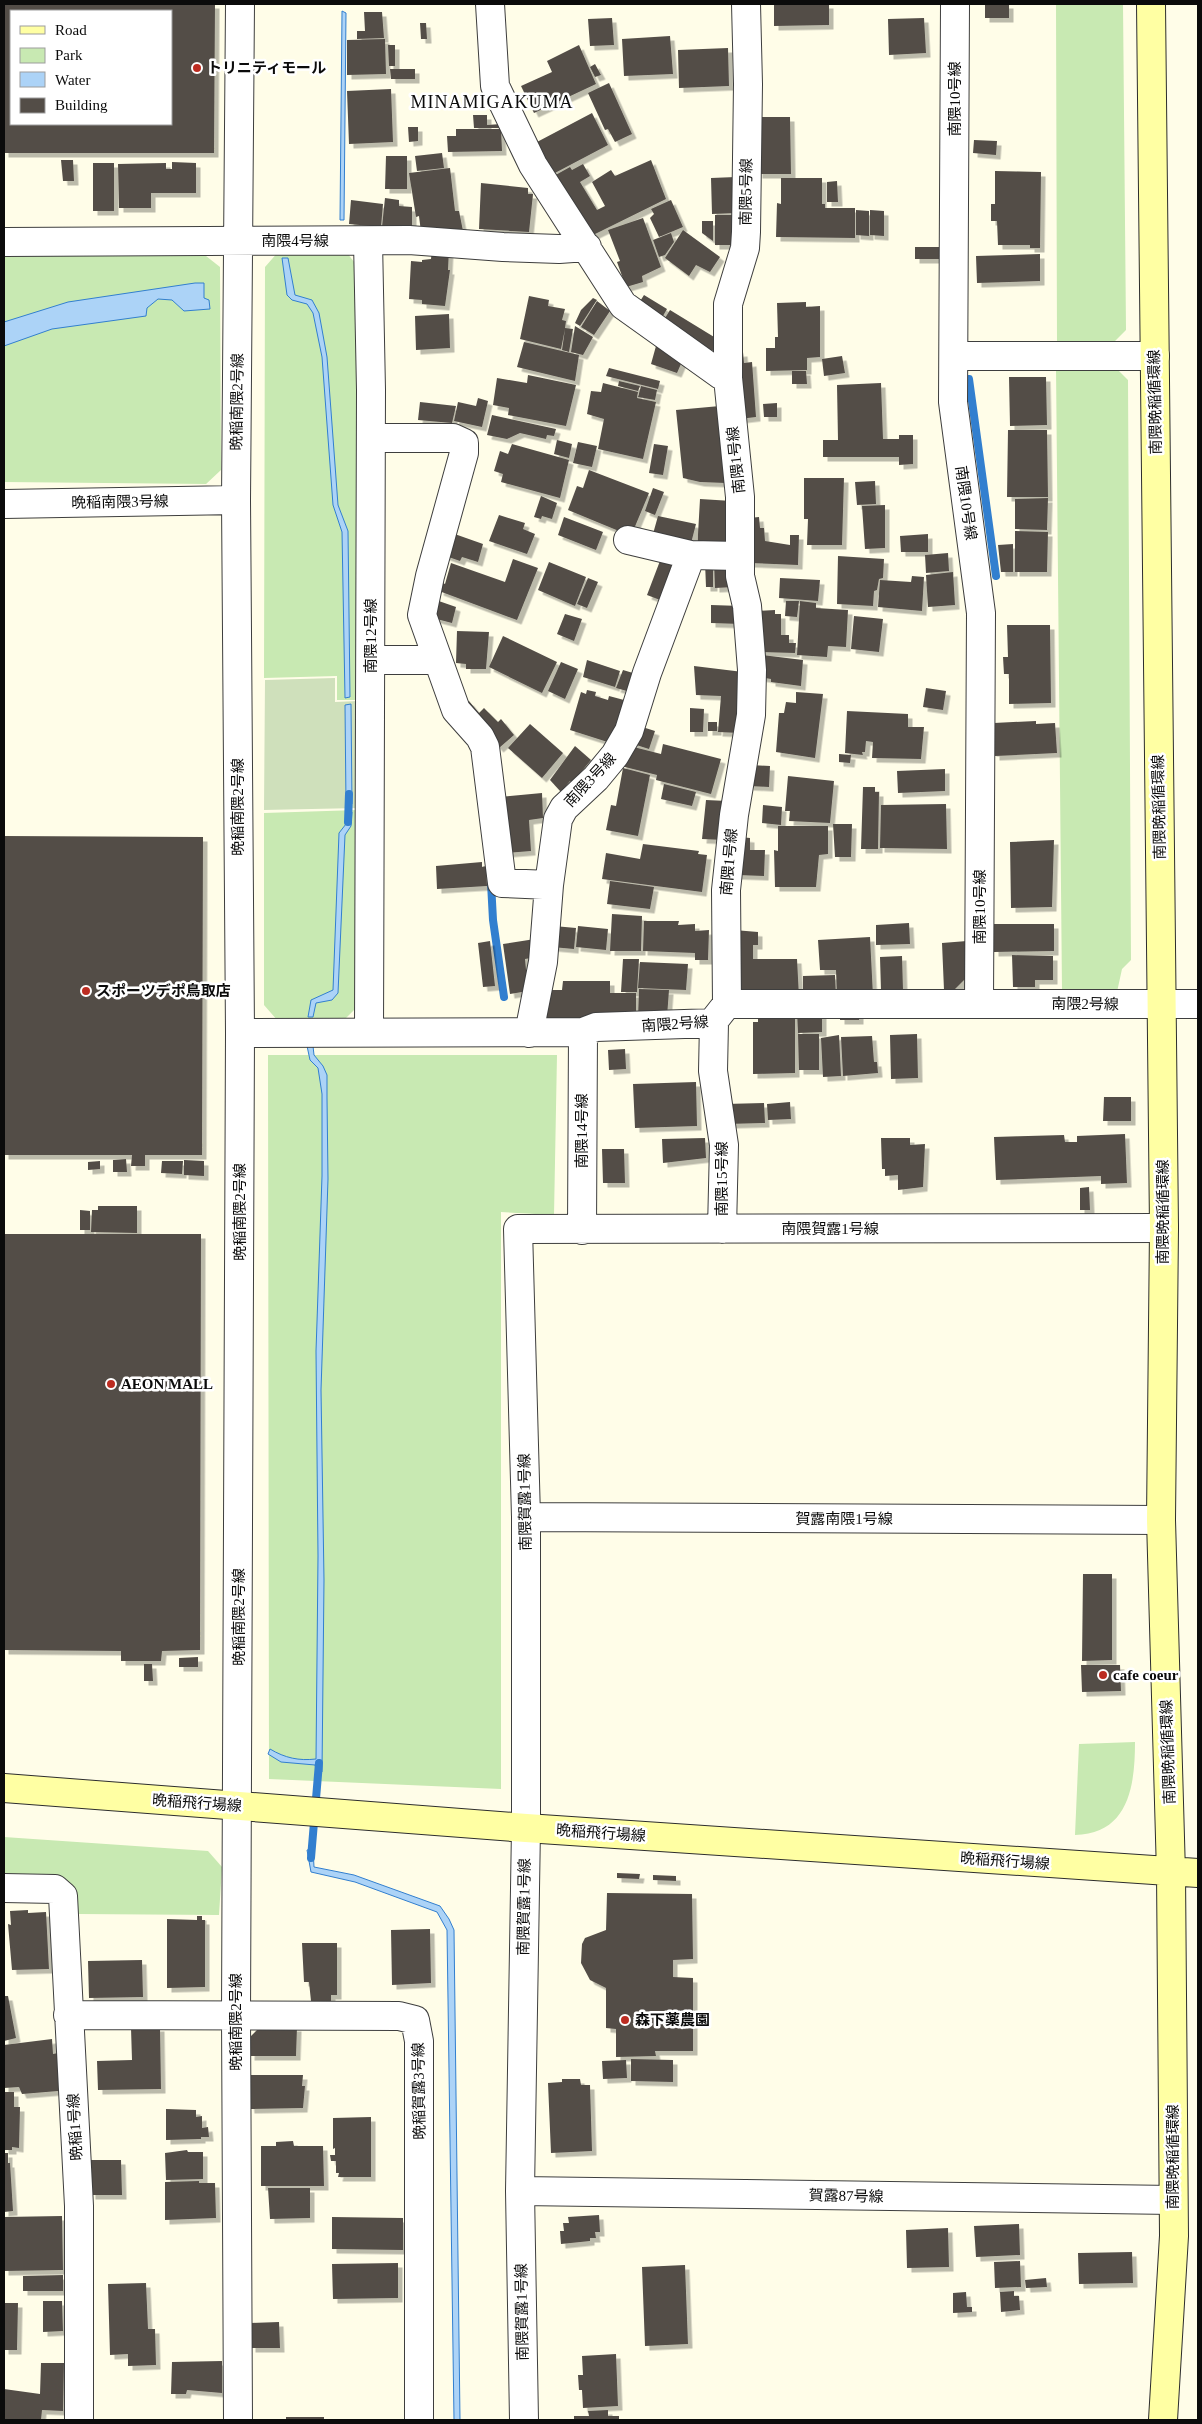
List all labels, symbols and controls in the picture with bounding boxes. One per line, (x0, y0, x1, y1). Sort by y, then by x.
legend (10, 10, 172, 125)
text: Road (55, 22, 87, 38)
text: Park (55, 47, 83, 63)
place label: トリニティモール (207, 60, 326, 76)
street label: 南隈10号線 (947, 61, 963, 137)
marker: トリニティモール (191, 62, 203, 74)
text: Water (55, 72, 90, 88)
district label: MINAMIGAKUMA (411, 92, 574, 112)
text: Building (55, 97, 108, 113)
street label: 南隈5号線 (737, 158, 755, 226)
street label: 南隈4号線 (261, 233, 329, 249)
street label: 南隈晩稲循環線 (1146, 349, 1164, 455)
street label: 晩稲南隈2号線 (228, 353, 246, 451)
street label: 南隈1号線 (725, 426, 747, 494)
street label: 南隈10号線 (953, 465, 979, 541)
street label: 晩稲南隈3号線 (71, 493, 169, 511)
street label: 南隈12号線 (363, 598, 379, 674)
street label: 南隈3号線 (561, 750, 619, 810)
street label: 南隈晩稲循環線 (1150, 754, 1168, 860)
street label: 晩稲南隈2号線 (230, 758, 246, 856)
street label: 南隈1号線 (718, 828, 740, 896)
street label: 南隈10号線 (972, 869, 988, 945)
place label: スポーツデポ鳥取店 (96, 982, 231, 999)
marker: スポーツデポ鳥取店 (80, 985, 92, 997)
street label: 南隈2号線 (1051, 995, 1119, 1013)
street label: 南隈2号線 (641, 1014, 709, 1034)
street label: 南隈14号線 (574, 1093, 590, 1169)
street label: 南隈15号線 (714, 1141, 730, 1217)
street label: 南隈晩稲循環線 (1155, 1159, 1171, 1265)
street label: 晩稲南隈2号線 (232, 1163, 248, 1261)
street label: 南隈賀露1号線 (781, 1221, 879, 1237)
place label: AEON MALL (121, 1376, 213, 1392)
marker: AEON MALL (105, 1378, 117, 1390)
street label: 南隈賀露1号線 (516, 1453, 534, 1551)
street label: 賀露南隈1号線 (795, 1511, 893, 1527)
street label: 晩稲南隈2号線 (231, 1568, 247, 1666)
place label: cafe coeur (1113, 1667, 1179, 1683)
marker: cafe coeur (1097, 1669, 1109, 1681)
street label: 南隈晩稲循環線 (1158, 1699, 1178, 1805)
street label: 晩稲飛行場線 (152, 1792, 242, 1814)
street label: 晩稲飛行場線 (556, 1822, 646, 1844)
street label: 晩稲飛行場線 (960, 1850, 1050, 1872)
street label: 南隈賀露1号線 (515, 1858, 533, 1956)
street label: 晩稲南隈2号線 (228, 1973, 244, 2071)
place label: 森下薬農園 (635, 2012, 710, 2028)
marker: 森下薬農園 (619, 2014, 631, 2026)
street label: 晩稲賀露3号線 (410, 2042, 428, 2140)
street label: 晩稲1号線 (65, 2093, 85, 2161)
street label: 南隈晩稲循環線 (1165, 2104, 1181, 2210)
street label: 賀露87号線 (808, 2187, 884, 2205)
street label: 南隈賀露1号線 (513, 2263, 531, 2361)

